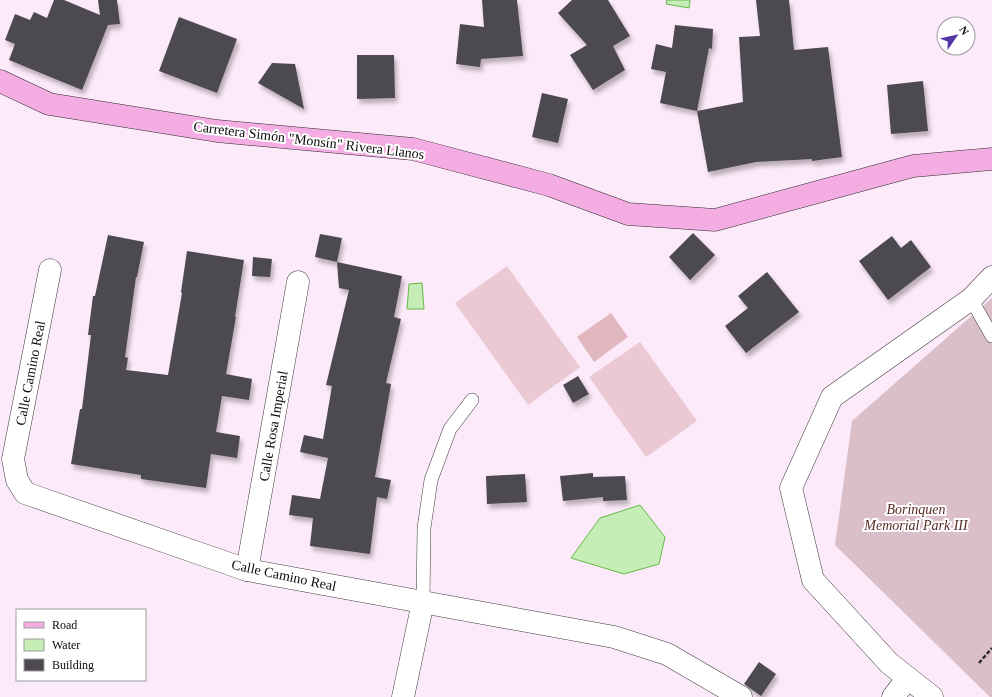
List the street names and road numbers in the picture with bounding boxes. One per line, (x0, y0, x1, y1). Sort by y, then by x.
street label: Carretera Simón "Monsín" Rivera Llanos (193, 119, 425, 162)
street label: Calle Camino Real (13, 319, 48, 427)
street label: Calle Rosa Imperial (256, 370, 291, 483)
street label: Calle Camino Real (230, 557, 338, 594)

